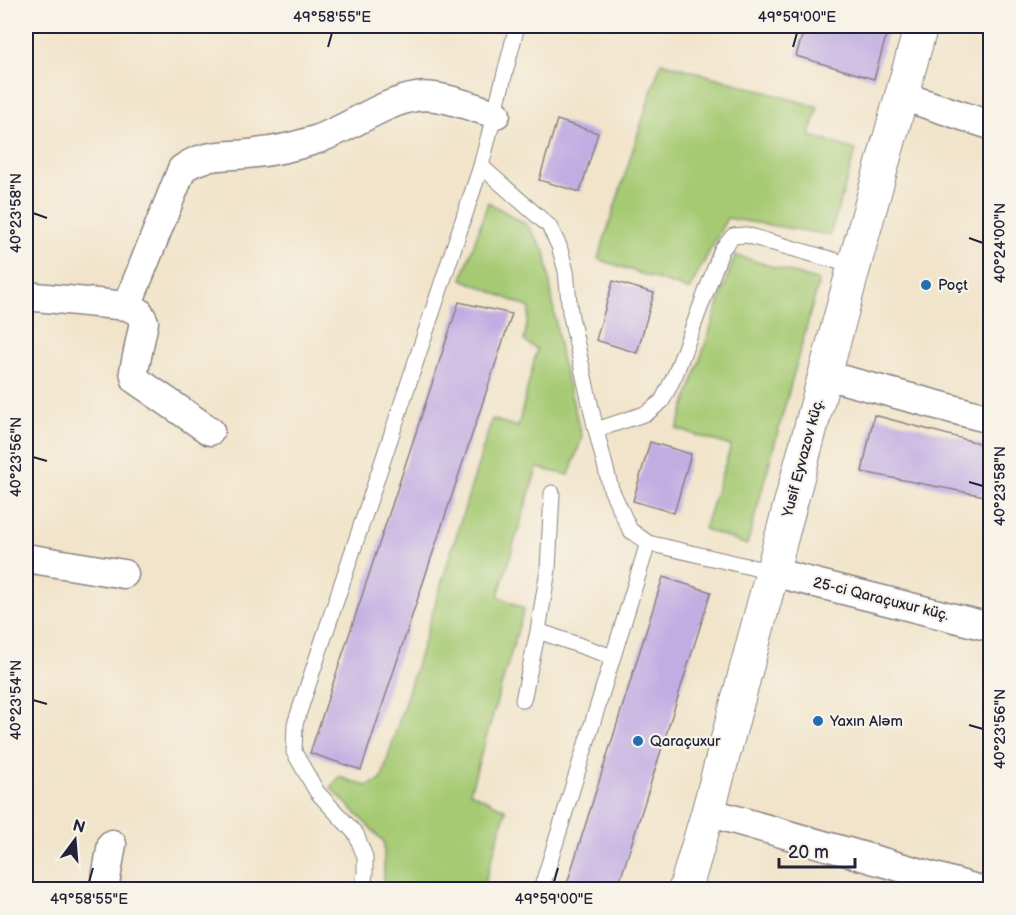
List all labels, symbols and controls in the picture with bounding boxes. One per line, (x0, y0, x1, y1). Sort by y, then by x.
text: 49°58'55"E (293, 8, 371, 27)
text: 49°59'00"E (758, 8, 836, 27)
text: 40°23'58"N (7, 173, 26, 253)
text: 40°24'00"N (991, 203, 1010, 283)
place label: Poçt (938, 276, 968, 295)
marker: Poçt (919, 278, 933, 292)
street label: Yusif Eyvazov küç. (778, 397, 828, 520)
text: 40°23'56"N (7, 417, 26, 497)
text: 40°23'58"N (991, 446, 1010, 526)
street label: 25-ci Qaraçuxur küç. (811, 573, 951, 625)
text: 40°23'54"N (7, 660, 26, 740)
text: 40°23'56"N (991, 689, 1010, 769)
place label: Yaxın Aləm (829, 712, 903, 731)
marker: Yaxın Aləm (811, 714, 825, 728)
place label: Qaraçuxur (650, 732, 721, 751)
marker: Qaraçuxur (631, 734, 645, 748)
north arrow (45, 810, 105, 870)
text: N (70, 816, 87, 838)
scale bar (779, 831, 856, 869)
text: 20 m (788, 842, 829, 863)
text: 49°58'55"E (50, 890, 128, 909)
text: 49°59'00"E (515, 890, 593, 909)

